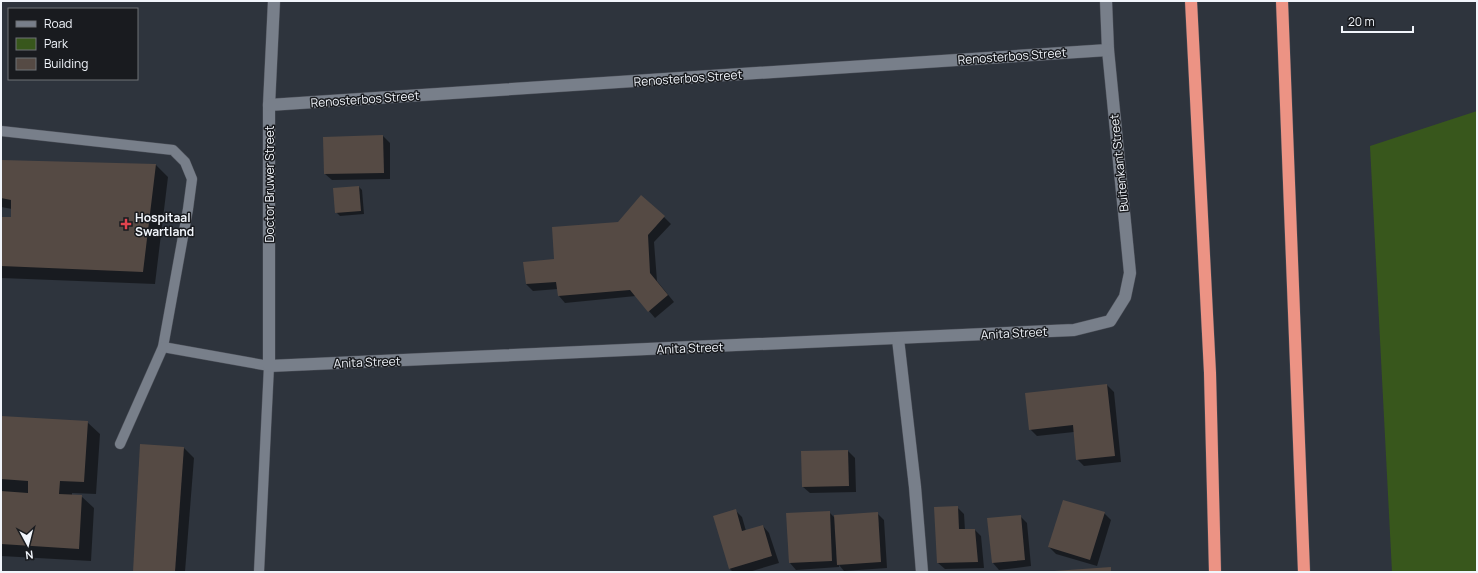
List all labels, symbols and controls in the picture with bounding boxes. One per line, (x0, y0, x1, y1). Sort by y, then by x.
legend (8, 8, 138, 80)
scale bar (1342, 8, 1413, 34)
text: 20 m (1348, 13, 1375, 30)
text: Road (44, 15, 72, 32)
text: Park (44, 35, 69, 52)
street label: Renosterbos Street (957, 44, 1067, 68)
text: Building (44, 55, 88, 72)
street label: Renosterbos Street (633, 66, 743, 90)
street label: Renosterbos Street (310, 87, 420, 111)
street label: Buitenkant Street (1105, 113, 1133, 213)
street label: Doctor Bruwer Street (261, 125, 278, 242)
place label: Hospitaal Swartland (135, 209, 194, 240)
marker: Hospitaal Swartland (120, 218, 132, 230)
street label: Anita Street (980, 323, 1048, 343)
street label: Anita Street (656, 338, 724, 358)
street label: Anita Street (333, 352, 401, 372)
north arrow (8, 525, 48, 565)
text: N (24, 547, 34, 563)

